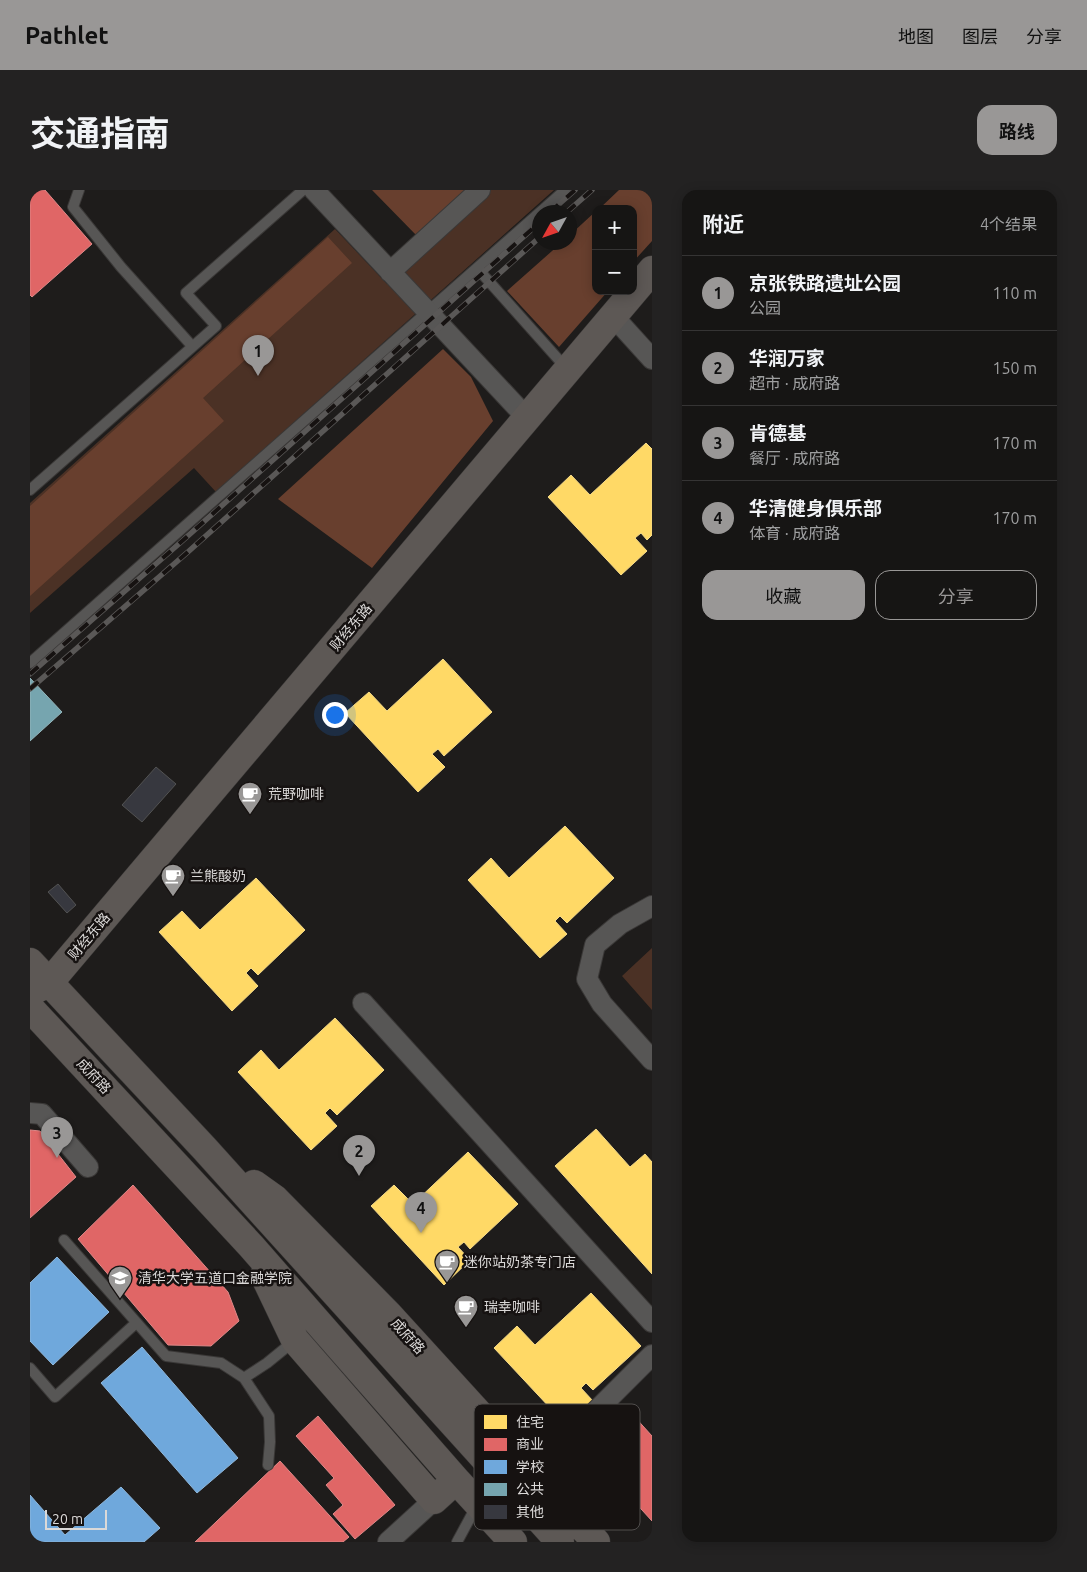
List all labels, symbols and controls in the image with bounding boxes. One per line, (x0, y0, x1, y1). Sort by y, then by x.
text: Pathlet (25, 22, 109, 49)
text: 地图 (898, 26, 934, 46)
text: 图层 (962, 26, 998, 46)
text: 分享 (1026, 26, 1062, 46)
button: 路线 (977, 105, 1057, 155)
text: 交通指南 (30, 113, 170, 153)
north arrow (532, 205, 577, 250)
map controls (592, 205, 637, 295)
button: + (592, 205, 637, 250)
text: 附近 (702, 212, 744, 236)
text: 4个结果 (980, 215, 1037, 233)
button: − (592, 250, 637, 295)
text: 京张铁路遗址公园 (749, 272, 901, 294)
text: 1 (713, 284, 723, 302)
text: 110 m (992, 284, 1037, 302)
text: 公园 (749, 299, 781, 317)
pin: 1 (242, 335, 274, 376)
text: 华润万家 (749, 347, 825, 369)
text: 2 (713, 359, 723, 377)
text: 150 m (992, 359, 1037, 377)
text: 超市 · 成府路 (749, 374, 840, 392)
text: 肯德基 (749, 422, 806, 444)
text: 3 (713, 434, 723, 452)
text: 170 m (992, 434, 1037, 452)
text: 餐厅 · 成府路 (749, 449, 840, 467)
text: 华清健身俱乐部 (749, 497, 882, 519)
text: 4 (713, 509, 723, 527)
text: 170 m (992, 509, 1037, 527)
text: 体育 · 成府路 (749, 524, 840, 542)
button: 收藏 (702, 570, 865, 620)
button: 分享 (875, 570, 1037, 620)
street label: 财经东路 (327, 600, 375, 654)
your location (322, 702, 348, 728)
cafe icon: 荒野咖啡 (237, 781, 263, 815)
place label: 荒野咖啡 (268, 786, 324, 802)
cafe icon: 兰熊酸奶 (160, 863, 186, 897)
place label: 兰熊酸奶 (190, 868, 246, 884)
street label: 财经东路 (65, 909, 113, 963)
street label: 成府路 (74, 1055, 114, 1097)
pin: 3 (41, 1117, 73, 1158)
pin: 2 (343, 1135, 375, 1176)
pin: 4 (405, 1192, 437, 1233)
cafe icon: 迷你站奶茶专门店 (434, 1249, 460, 1283)
place label: 迷你站奶茶专门店 (464, 1254, 576, 1270)
school or university icon: 清华大学五道口金融学院 (107, 1265, 133, 1299)
place label: 清华大学五道口金融学院 (138, 1270, 292, 1286)
cafe icon: 瑞幸咖啡 (453, 1294, 479, 1328)
place label: 瑞幸咖啡 (484, 1299, 540, 1315)
street label: 成府路 (388, 1315, 428, 1357)
legend (474, 1404, 640, 1530)
text: 住宅 (516, 1414, 544, 1430)
text: 商业 (516, 1436, 544, 1452)
text: 学校 (516, 1459, 544, 1475)
text: 公共 (516, 1481, 544, 1497)
text: 其他 (516, 1504, 544, 1520)
scale bar (45, 1507, 108, 1530)
text: 20 m (52, 1511, 83, 1527)

